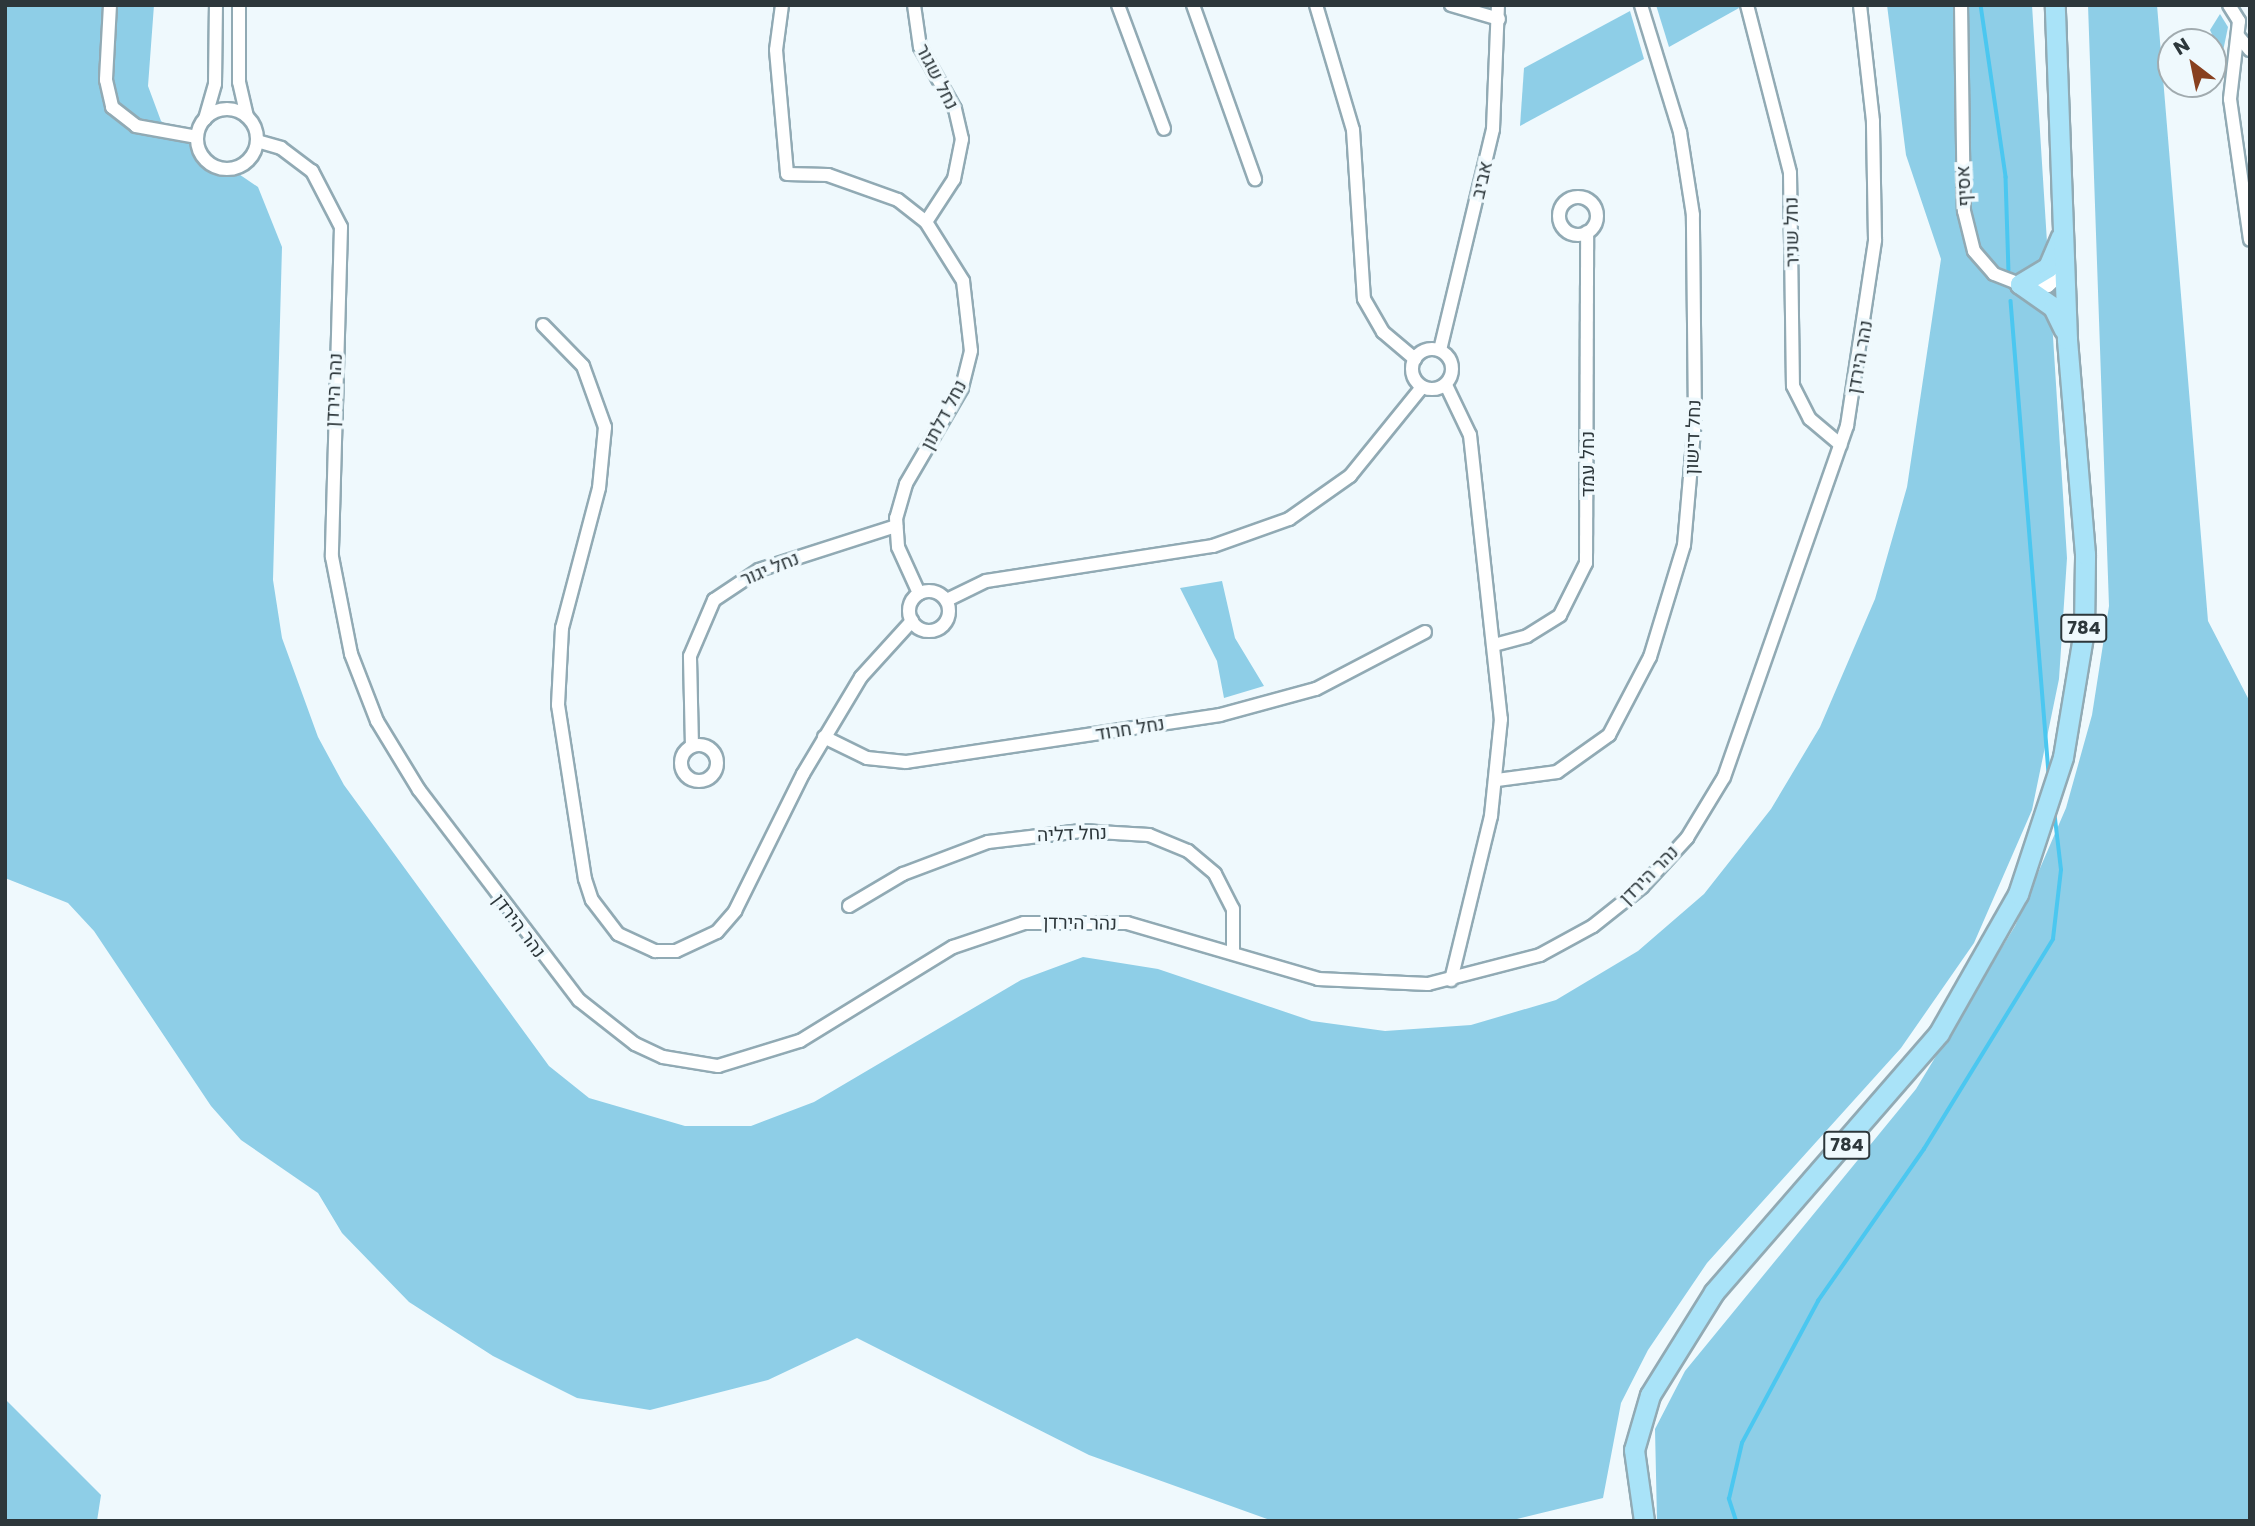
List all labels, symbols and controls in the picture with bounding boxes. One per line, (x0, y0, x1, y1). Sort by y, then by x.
north arrow (2157, 28, 2227, 98)
text: N (2168, 31, 2195, 62)
street label: נחל שגור (911, 40, 963, 114)
street label: אביב (1467, 159, 1497, 201)
street label: אסיף (1952, 165, 1976, 207)
street label: נחל שניר (1780, 197, 1804, 267)
street label: נהר הירדן (1842, 319, 1878, 395)
street label: נהר הירדן (321, 352, 347, 428)
street label: נחל דלתון (916, 376, 972, 454)
street label: נחל דישון (1680, 399, 1706, 475)
street label: נחל עמד (1577, 431, 1599, 497)
street label: נחל יגור (737, 547, 803, 591)
road number: 784 (2060, 614, 2108, 642)
street label: נחל חרוד (1094, 712, 1166, 746)
street label: נחל דליה (1037, 821, 1107, 847)
street label: נהר הירדן (1615, 841, 1683, 909)
street label: נהר הירדן (488, 890, 550, 962)
street label: נהר הירדן (1043, 911, 1117, 935)
road number: 784 (1822, 1130, 1871, 1160)

